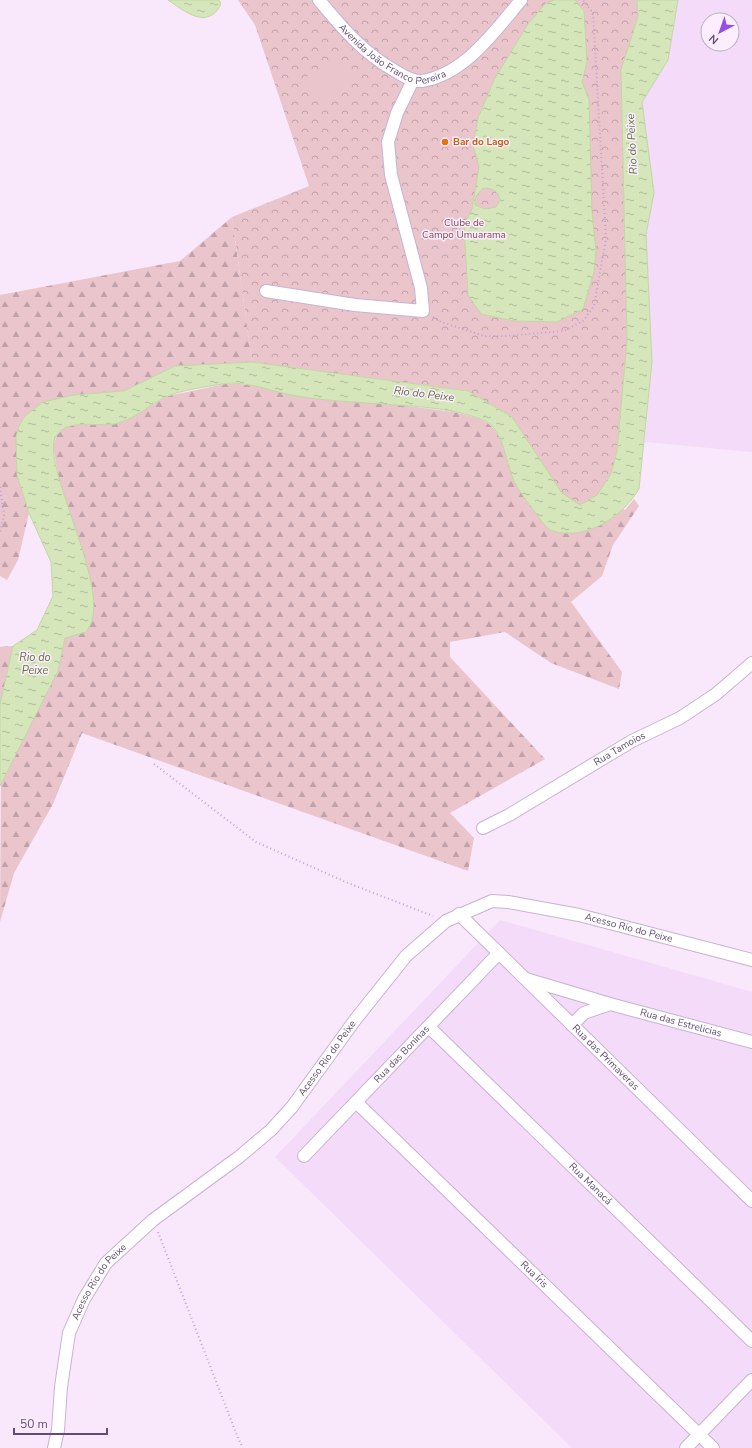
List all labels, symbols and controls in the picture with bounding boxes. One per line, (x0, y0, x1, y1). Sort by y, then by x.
north arrow (700, 12, 740, 52)
street label: Avenida João Franco Pereira (335, 21, 449, 88)
text: N (706, 31, 722, 48)
water label: Rio do Peixe (623, 113, 641, 175)
place label: Bar do Lago (453, 135, 510, 149)
marker: Bar do Lago (440, 137, 450, 147)
park label: Clube de Campo Umuarama (422, 216, 506, 242)
water label: Rio do Peixe (393, 383, 455, 405)
water label: Rio do Peixe (19, 650, 51, 678)
street label: Rua Tamoios (591, 728, 648, 769)
street label: Acesso Rio do Peixe (583, 910, 674, 946)
street label: Rua das Estrelicias (638, 1005, 723, 1041)
street label: Acesso Rio do Peixe (295, 1018, 359, 1099)
street label: Rua das Primaveras (569, 1021, 642, 1094)
street label: Rua das Boninas (371, 1022, 433, 1086)
street label: Rua Manacá (566, 1160, 615, 1208)
street label: Acesso Rio do Peixe (69, 1241, 130, 1322)
street label: Rua Íris (517, 1258, 551, 1291)
scale bar (14, 1410, 107, 1436)
text: 50 m (20, 1416, 48, 1432)

